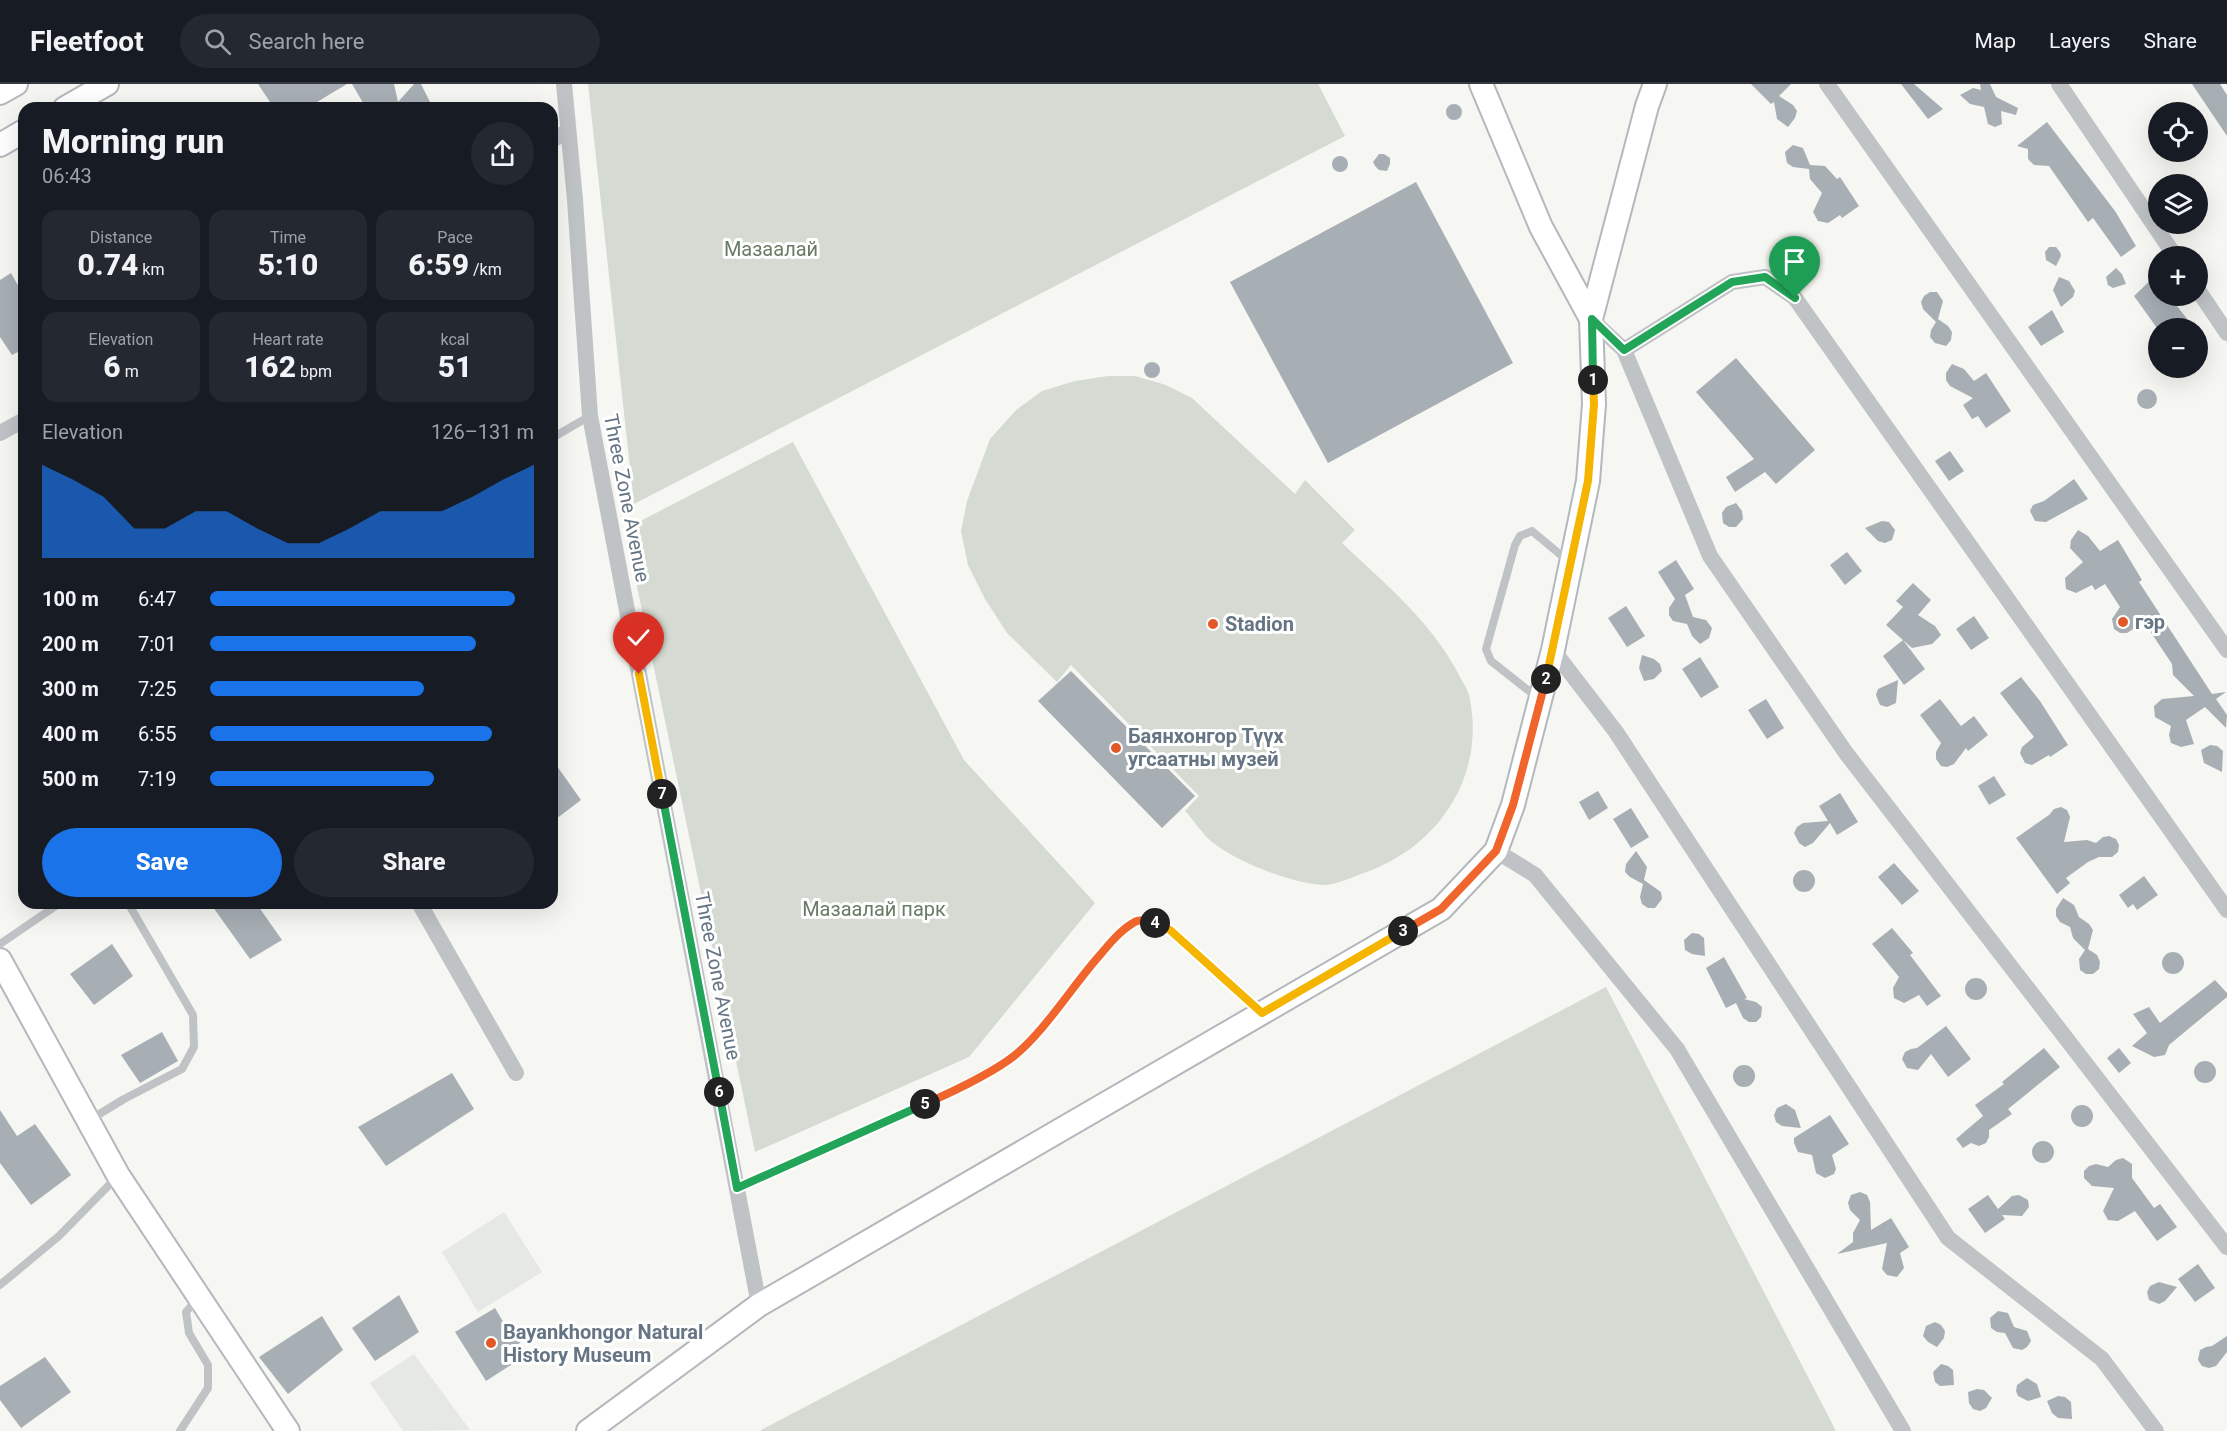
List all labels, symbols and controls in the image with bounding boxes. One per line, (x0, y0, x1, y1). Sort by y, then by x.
search box (180, 14, 600, 68)
text: Fleetfoot (30, 25, 144, 58)
icon: search (201, 25, 234, 58)
text: Search here (249, 29, 364, 54)
text: Map (1974, 29, 2016, 53)
text: Layers (2049, 29, 2110, 53)
text: Share (2143, 29, 2197, 53)
map controls (2148, 102, 2208, 378)
button: locate (2148, 102, 2208, 162)
text: Morning run (42, 122, 224, 161)
button: share (471, 122, 534, 185)
text: 06:43 (42, 164, 92, 188)
button: layers (2148, 174, 2208, 234)
text: Distance (90, 228, 152, 247)
text: Time (270, 228, 306, 247)
text: Pace (437, 228, 473, 247)
pin (1769, 236, 1820, 298)
park label: Мазаалай (724, 237, 818, 261)
icon: arrive (1778, 245, 1811, 278)
button: + (2148, 246, 2208, 306)
text: 0.74 (78, 247, 138, 282)
text: 5:10 (258, 247, 318, 282)
text: 6:59 (408, 247, 469, 282)
text: km (138, 260, 164, 279)
text: /km (469, 260, 502, 279)
button: − (2148, 318, 2208, 378)
text: Elevation (89, 330, 153, 349)
text: Heart rate (252, 330, 324, 349)
text: kcal (441, 330, 469, 349)
text: 6 (103, 349, 121, 384)
text: 162 (244, 349, 296, 384)
text: 51 (438, 349, 472, 384)
text: m (121, 362, 139, 381)
text: bpm (296, 362, 332, 381)
pin: 1 (1578, 365, 1608, 395)
text: 1 (1588, 370, 1598, 389)
street label: Three Zone Avenue (599, 412, 655, 584)
text: Elevation (42, 420, 123, 444)
text: 126–131 m (431, 420, 534, 444)
text: 100 m (42, 587, 99, 611)
text: 6:47 (138, 587, 177, 611)
place label: гэр (2135, 610, 2165, 634)
pin (613, 612, 664, 674)
place label: Stadion (1225, 612, 1294, 636)
marker: гэр (2116, 615, 2130, 629)
marker: Stadion (1206, 617, 1220, 631)
icon: check (622, 621, 655, 654)
text: 200 m (42, 632, 99, 656)
text: 7:01 (138, 632, 177, 656)
pin: 2 (1531, 664, 1561, 694)
text: 2 (1541, 669, 1551, 688)
text: 300 m (42, 677, 99, 701)
text: 7:25 (138, 677, 177, 701)
text: 400 m (42, 722, 99, 746)
text: 6:55 (138, 722, 177, 746)
place label: Баянхонгор Түүх угсаатны музей (1128, 724, 1284, 771)
marker: Баянхонгор Түүх угсаатны музей (1109, 741, 1123, 755)
text: 500 m (42, 767, 99, 791)
text: 7:19 (138, 767, 177, 791)
pin: 7 (647, 779, 677, 809)
text: 7 (657, 784, 667, 803)
button: Save (42, 828, 282, 897)
button: Share (294, 828, 534, 897)
street label: Three Zone Avenue (690, 890, 746, 1062)
park label: Мазаалай парк (802, 897, 946, 921)
pin: 4 (1140, 908, 1170, 938)
text: 4 (1150, 913, 1160, 932)
pin: 3 (1388, 916, 1418, 946)
text: 3 (1398, 921, 1408, 940)
pin: 6 (704, 1077, 734, 1107)
text: 6 (714, 1082, 724, 1101)
pin: 5 (910, 1089, 940, 1119)
text: 5 (920, 1094, 930, 1113)
place label: Bayankhongor Natural History Museum (503, 1320, 703, 1367)
marker: Bayankhongor Natural History Museum (484, 1336, 498, 1350)

